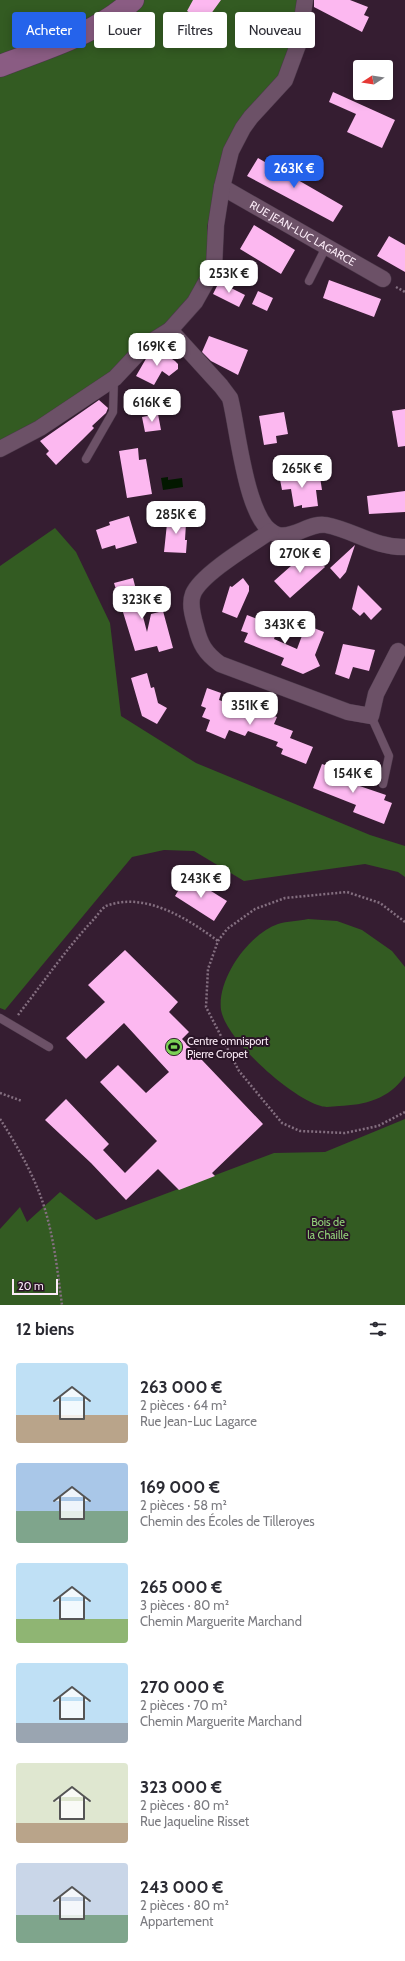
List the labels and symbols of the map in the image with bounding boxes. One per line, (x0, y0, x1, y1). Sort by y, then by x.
north arrow (353, 60, 393, 100)
pin: 263K € (261, 155, 327, 189)
street label: RUE JEAN-LUC LAGARCE (247, 197, 358, 269)
pin: 253K € (196, 260, 262, 294)
pin: 169K € (124, 333, 190, 367)
pin: 616K € (119, 389, 185, 423)
pin: 265K € (269, 455, 335, 489)
pin: 285K € (143, 501, 209, 535)
pin: 270K € (267, 540, 333, 574)
pin: 323K € (109, 586, 175, 620)
pin: 343K € (252, 611, 318, 645)
pin: 351K € (217, 692, 283, 726)
pin: 154K € (320, 760, 386, 794)
pin: 243K € (168, 865, 234, 899)
place label: Centre omnisport Pierre Cropet (187, 1034, 269, 1061)
sports icon: Centre omnisport Pierre Cropet (164, 1037, 184, 1057)
park label: Bois de la Chaille (307, 1215, 349, 1242)
scale bar (12, 1277, 58, 1296)

